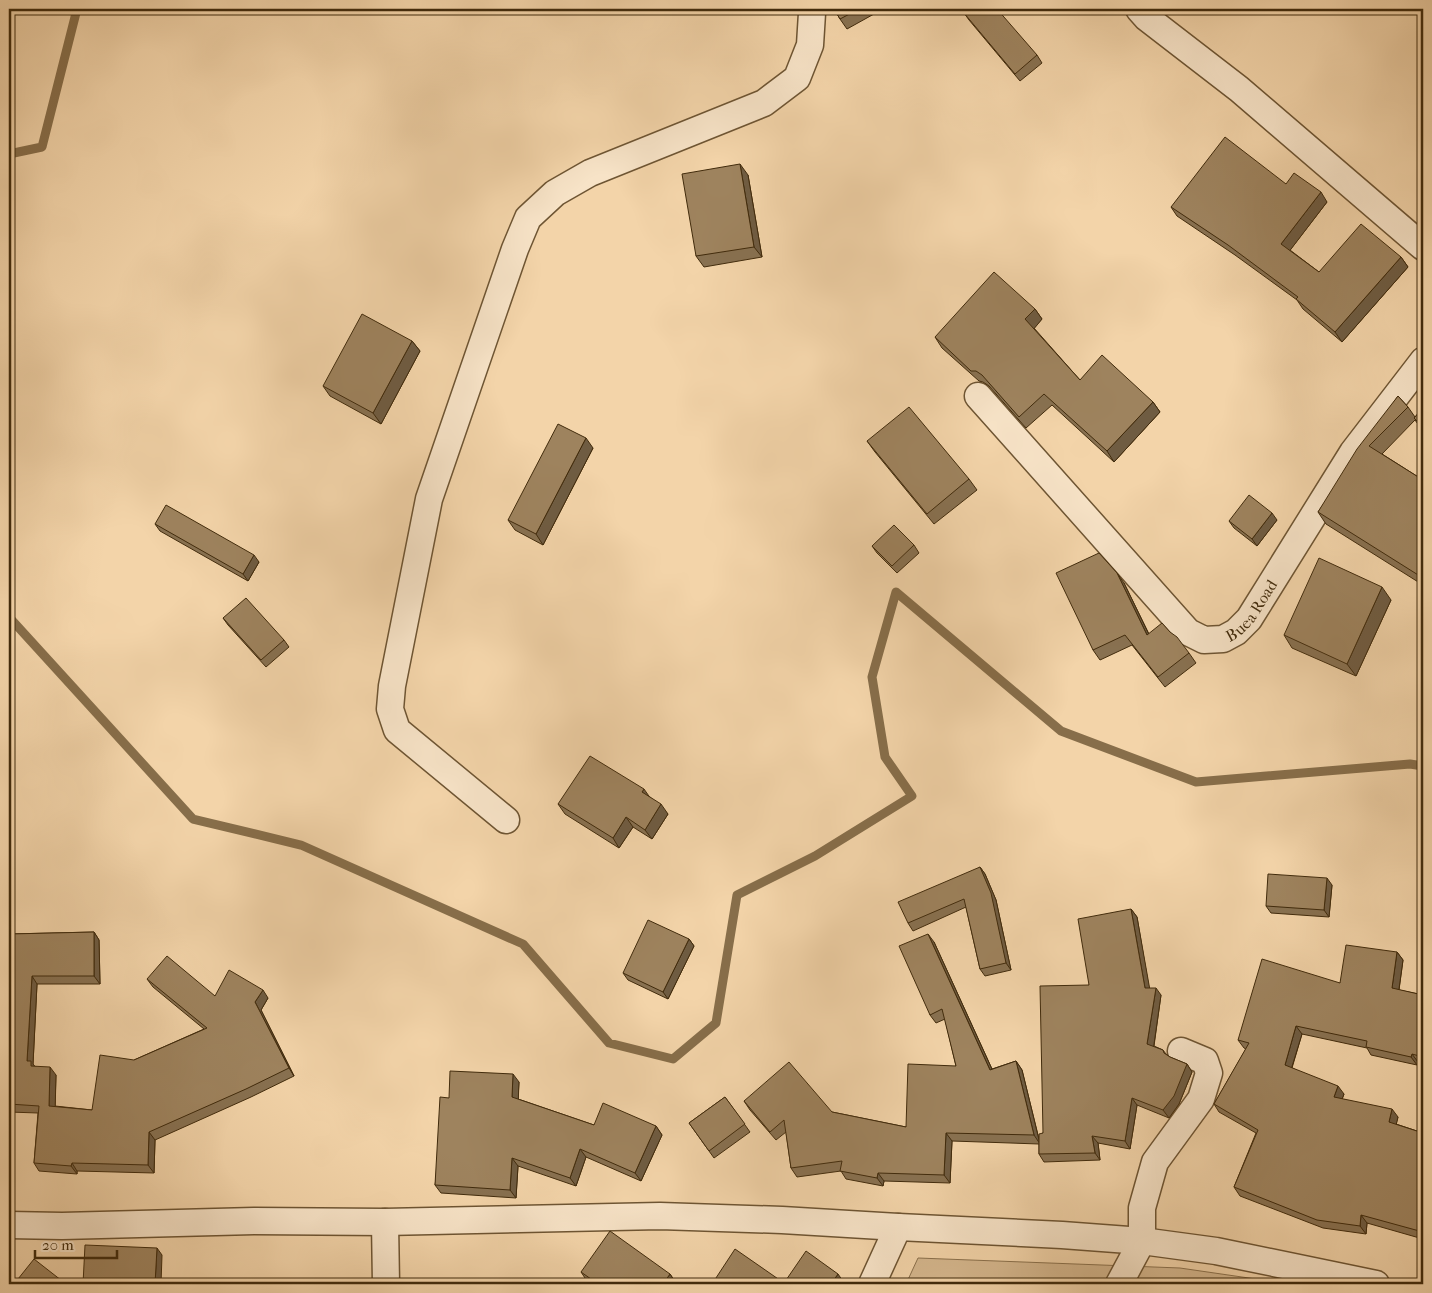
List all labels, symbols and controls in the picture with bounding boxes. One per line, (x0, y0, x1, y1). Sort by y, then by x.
street label: Buea Road (1222, 576, 1281, 645)
scale bar (35, 1228, 118, 1260)
text: 20 m (42, 1236, 74, 1254)

